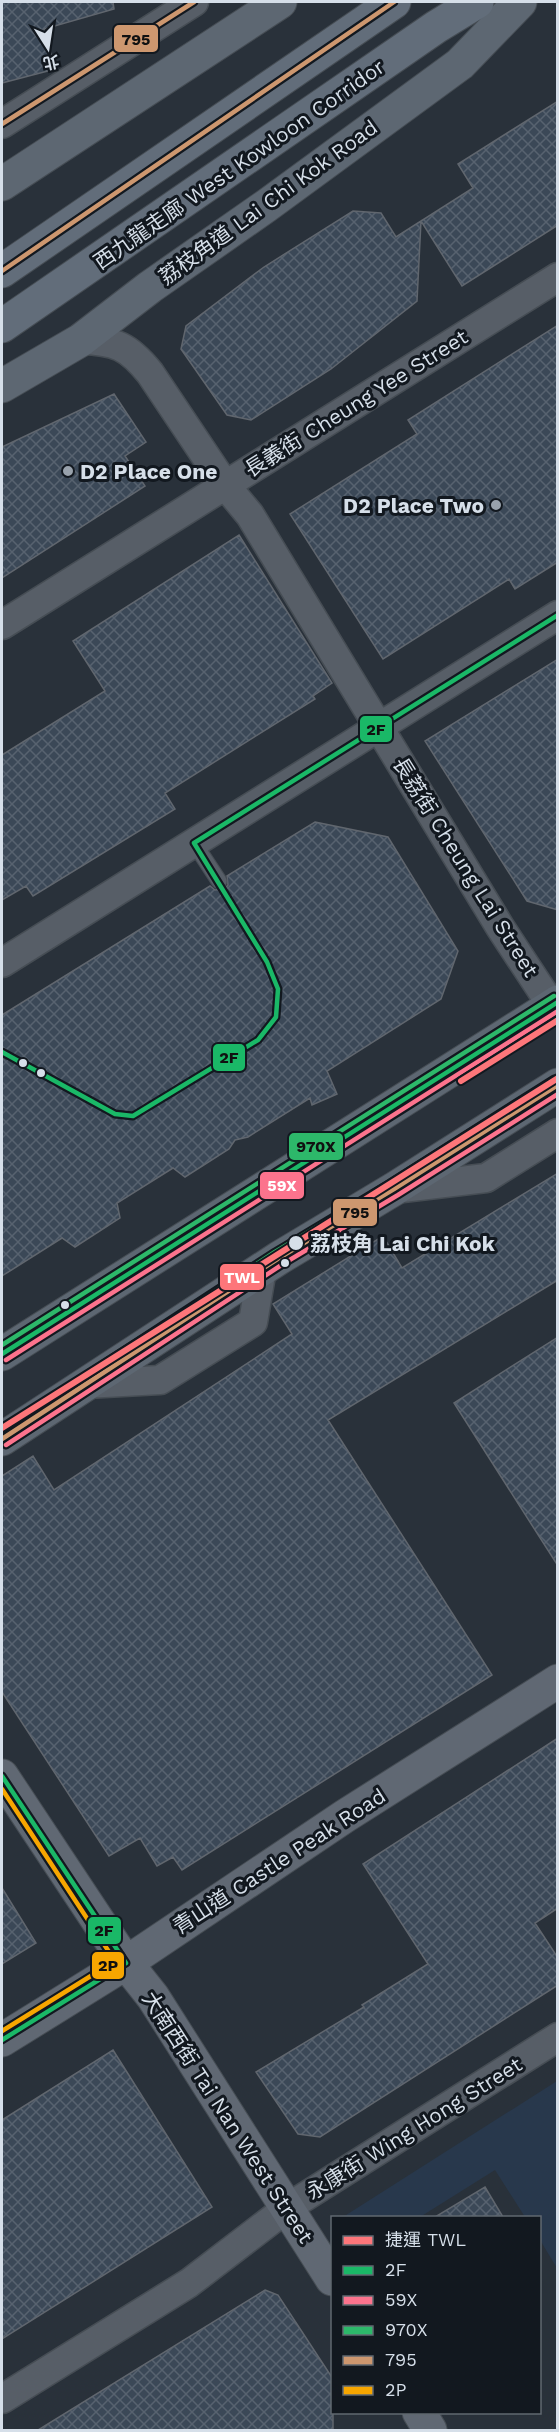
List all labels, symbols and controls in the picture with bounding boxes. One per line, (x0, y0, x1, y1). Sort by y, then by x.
north arrow (18, 18, 78, 78)
line badge: 795 (113, 24, 159, 53)
text: 795 (122, 30, 150, 49)
text: 北 (41, 51, 61, 73)
street label: 西九龍走廊 West Kowloon Corridor (89, 53, 390, 274)
street label: 荔枝角道 Lai Chi Kok Road (154, 114, 382, 290)
street label: 長義街 Cheung Yee Street (240, 324, 472, 482)
place label: D2 Place One (80, 459, 217, 484)
marker: D2 Place One (61, 464, 75, 478)
place label: D2 Place Two (343, 493, 484, 518)
marker: D2 Place Two (489, 498, 503, 512)
line badge: 2F (359, 715, 393, 743)
text: 2F (366, 720, 386, 739)
street label: 長荔街 Cheung Lai Street (388, 753, 544, 982)
line badge: 2F (212, 1043, 246, 1072)
text: 2F (219, 1048, 239, 1067)
unlabelled marker (17, 1057, 29, 1069)
unlabelled marker (35, 1067, 47, 1079)
line badge: 970X (288, 1132, 344, 1161)
text: 970X (296, 1137, 336, 1156)
line badge: 59X (259, 1171, 305, 1200)
text: 59X (267, 1176, 297, 1195)
line badge: 795 (332, 1198, 378, 1227)
text: 795 (341, 1203, 369, 1222)
place label: 荔枝角 Lai Chi Kok (310, 1231, 496, 1256)
marker: 荔枝角 Lai Chi Kok (287, 1234, 305, 1252)
unlabelled marker (279, 1257, 291, 1269)
line badge: TWL (219, 1263, 265, 1291)
text: TWL (224, 1268, 260, 1287)
unlabelled marker (59, 1299, 71, 1311)
street label: 青山道 Castle Peak Road (168, 1783, 390, 1939)
line badge: 2F (87, 1916, 122, 1945)
text: 2F (94, 1921, 114, 1940)
line badge: 2P (91, 1951, 125, 1980)
text: 2P (98, 1956, 118, 1975)
street label: 大南西街 Tai Nan West Street (137, 1986, 319, 2248)
street label: 永康街 Wing Hong Street (302, 2051, 527, 2205)
legend (331, 2216, 541, 2414)
text: 捷運 TWL (385, 2229, 466, 2250)
text: 2F (385, 2259, 406, 2280)
text: 59X (385, 2289, 417, 2310)
text: 970X (385, 2319, 428, 2340)
text: 795 (385, 2349, 417, 2370)
text: 2P (385, 2379, 406, 2400)

